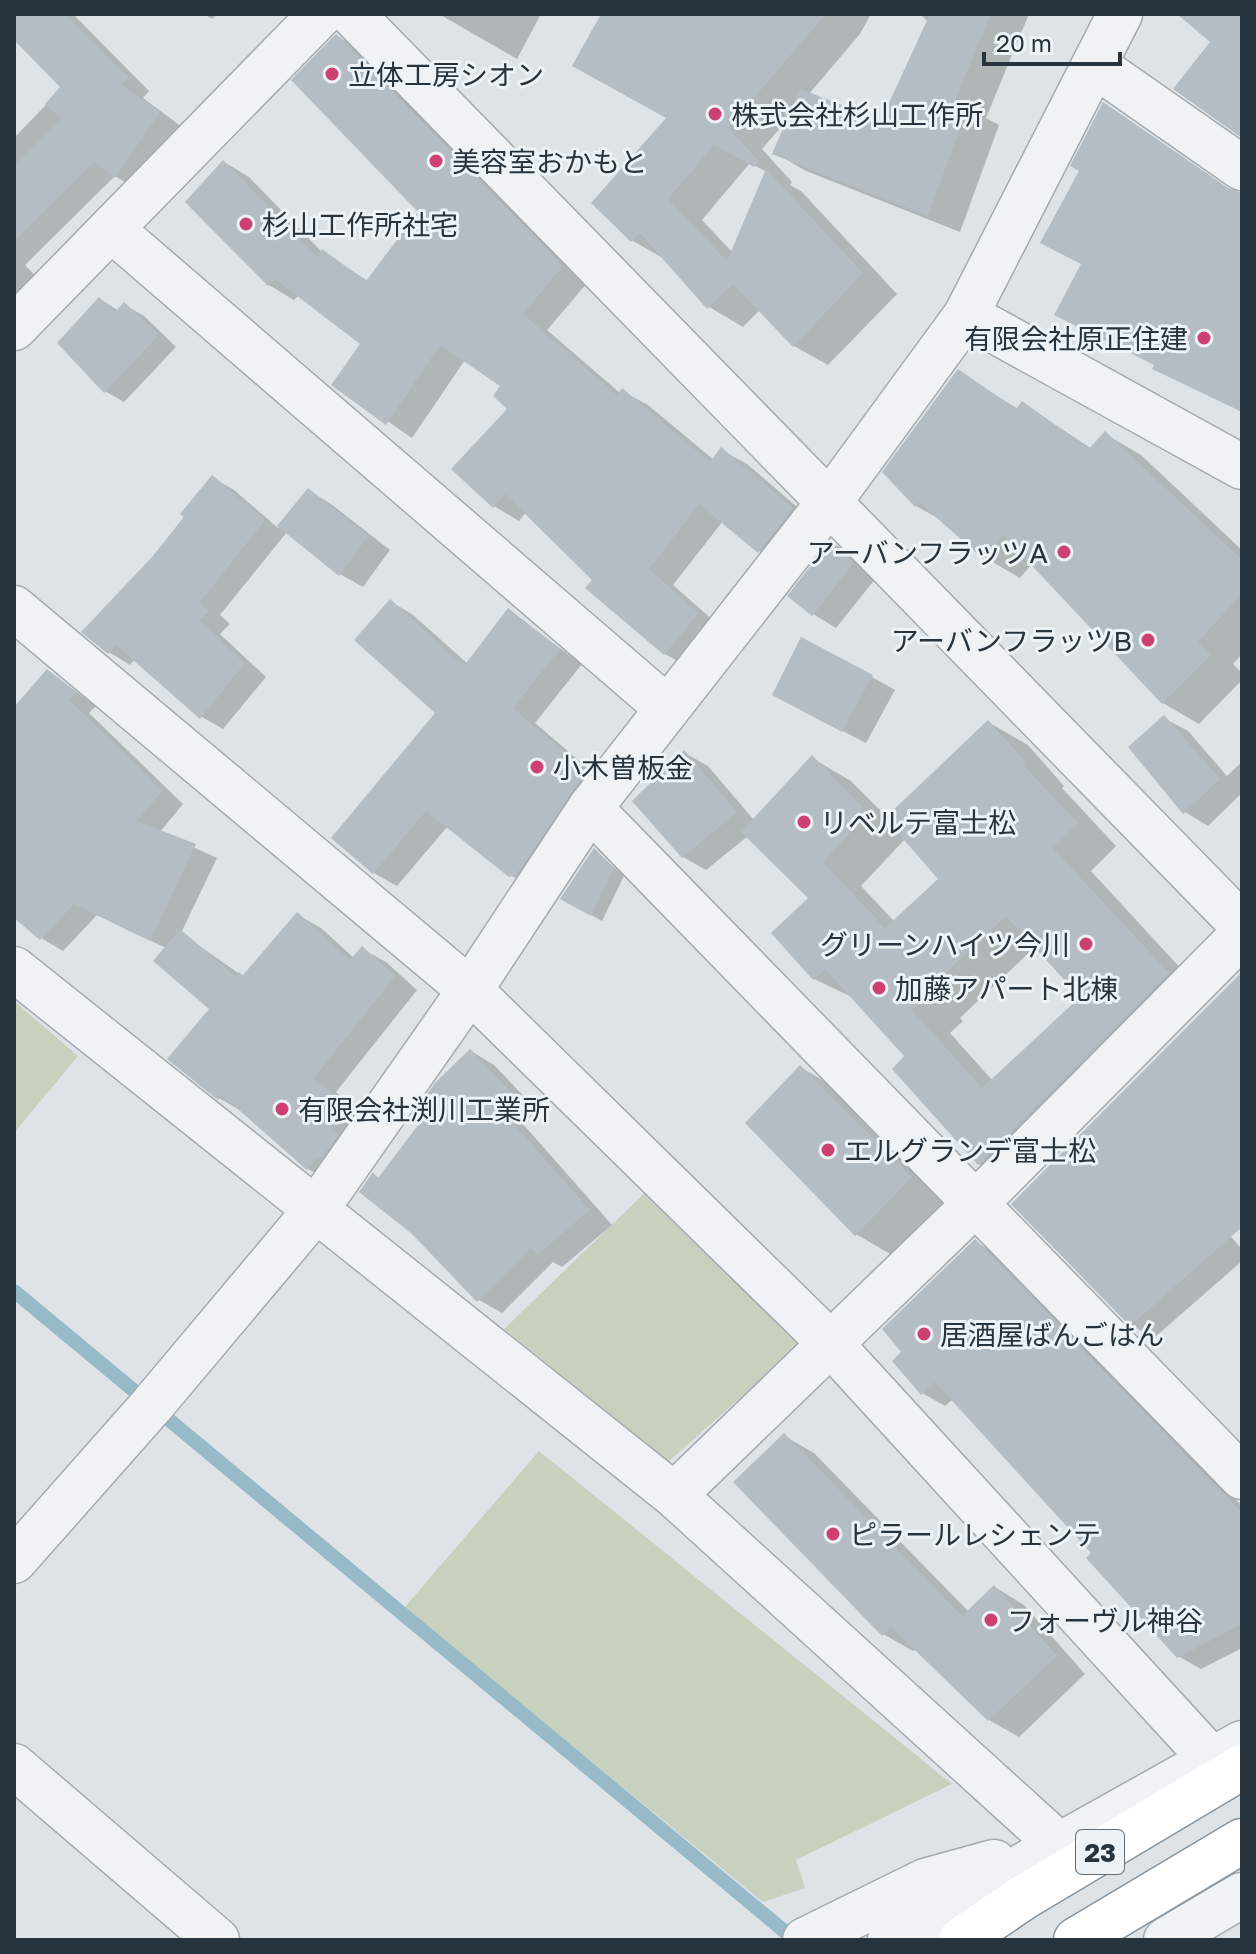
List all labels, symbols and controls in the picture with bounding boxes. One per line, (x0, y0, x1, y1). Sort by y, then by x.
scale bar (984, 16, 1120, 66)
text: 20 m (996, 28, 1052, 57)
place label: 立体工房シオン (348, 58, 544, 91)
marker: 立体工房シオン (323, 65, 341, 83)
place label: 株式会社杉山工作所 (731, 98, 983, 131)
marker: 株式会社杉山工作所 (706, 105, 724, 123)
place label: 美容室おかもと (452, 145, 647, 178)
marker: 美容室おかもと (427, 152, 445, 170)
place label: 杉山工作所社宅 (262, 208, 458, 241)
marker: 杉山工作所社宅 (237, 215, 255, 233)
place label: 有限会社原正住建 (964, 322, 1188, 355)
marker: 有限会社原正住建 (1195, 329, 1213, 347)
place label: アーバンフラッツA (807, 536, 1048, 569)
marker: アーバンフラッツA (1055, 543, 1073, 561)
place label: アーバンフラッツB (891, 624, 1132, 657)
marker: アーバンフラッツB (1139, 631, 1157, 649)
place label: 小木曽板金 (553, 751, 693, 784)
marker: 小木曽板金 (528, 758, 546, 776)
place label: リベルテ富士松 (820, 806, 1016, 839)
marker: リベルテ富士松 (795, 813, 813, 831)
place label: グリーンハイツ今川 (820, 928, 1070, 961)
marker: グリーンハイツ今川 (1077, 935, 1095, 953)
place label: 加藤アパート北棟 (895, 972, 1118, 1005)
marker: 加藤アパート北棟 (870, 979, 888, 997)
place label: 有限会社渕川工業所 (298, 1093, 550, 1126)
marker: 有限会社渕川工業所 (273, 1100, 291, 1118)
place label: エルグランデ富士松 (844, 1134, 1096, 1167)
marker: エルグランデ富士松 (819, 1141, 837, 1159)
place label: 居酒屋ばんごはん (940, 1318, 1164, 1351)
marker: 居酒屋ばんごはん (915, 1325, 933, 1343)
place label: ピラールレシェンテ (849, 1518, 1101, 1551)
marker: ピラールレシェンテ (824, 1525, 842, 1543)
place label: フォーヴル神谷 (1007, 1604, 1203, 1637)
marker: フォーヴル神谷 (982, 1611, 1000, 1629)
road number: 23 (1076, 1830, 1124, 1874)

